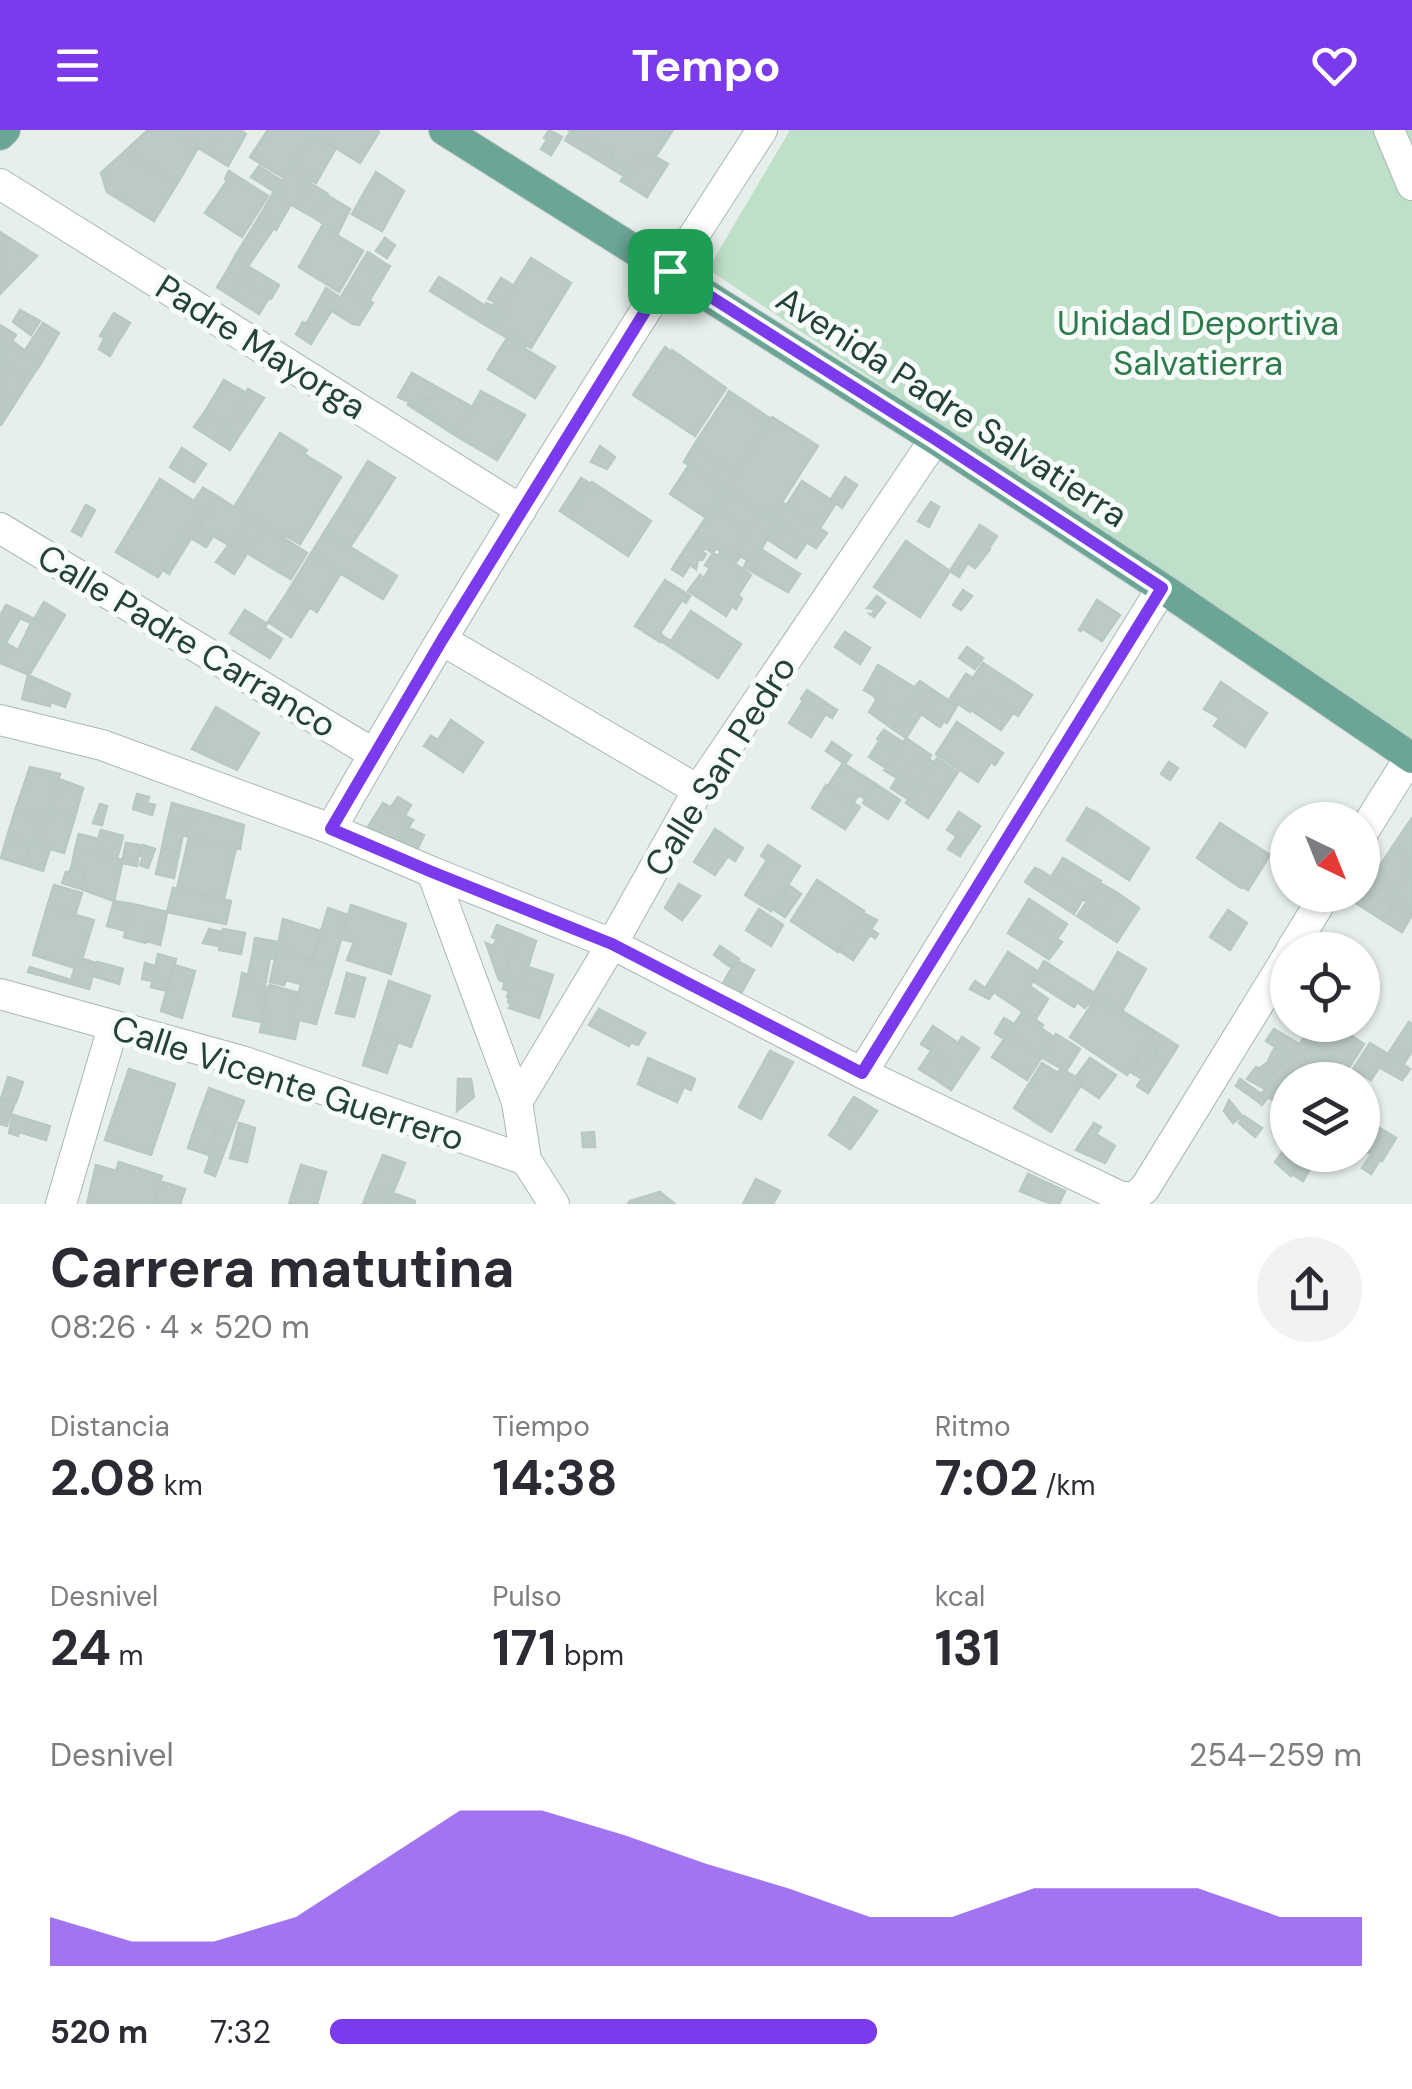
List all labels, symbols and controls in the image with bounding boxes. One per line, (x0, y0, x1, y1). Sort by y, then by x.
text: Tempo (631, 36, 781, 95)
icon: menu (50, 38, 105, 93)
icon: heart (1307, 38, 1362, 93)
pin (628, 229, 713, 314)
icon: arrive (643, 244, 698, 299)
street label: Padre Mayorga (147, 264, 375, 430)
street label: Avenida Padre Salvatierra (768, 276, 1136, 538)
park label: Unidad Deportiva Salvatierra (1057, 300, 1339, 386)
street label: Calle Padre Carranco (29, 534, 345, 748)
street label: Calle San Pedro (634, 647, 806, 885)
north arrow (1270, 802, 1380, 912)
map controls (1270, 802, 1380, 1172)
button: locate (1270, 932, 1380, 1042)
street label: Calle Vicente Guerrero (106, 1004, 470, 1162)
button: layers (1270, 1062, 1380, 1172)
text: Carrera matutina (50, 1232, 515, 1304)
button: share (1257, 1237, 1362, 1342)
text: 08:26 · 4 × 520 m (50, 1306, 310, 1348)
text: Distancia (50, 1408, 170, 1445)
text: Tiempo (492, 1408, 590, 1445)
text: Ritmo (935, 1408, 1011, 1445)
text: 2.08 (50, 1445, 156, 1511)
text: 14:38 (492, 1445, 618, 1511)
text: 7:02 (935, 1445, 1038, 1511)
text: km (156, 1467, 203, 1504)
text: /km (1038, 1467, 1096, 1504)
text: Desnivel (50, 1578, 158, 1615)
text: Pulso (492, 1578, 562, 1615)
text: kcal (935, 1578, 985, 1615)
text: 24 (50, 1615, 111, 1681)
text: 171 (492, 1615, 557, 1681)
text: 131 (935, 1615, 1001, 1681)
text: m (111, 1637, 143, 1674)
text: bpm (557, 1637, 624, 1674)
text: Desnivel (50, 1734, 174, 1776)
text: 254–259 m (1189, 1734, 1362, 1776)
text: 520 m (50, 2011, 148, 2053)
text: 7:32 (210, 2011, 271, 2053)

